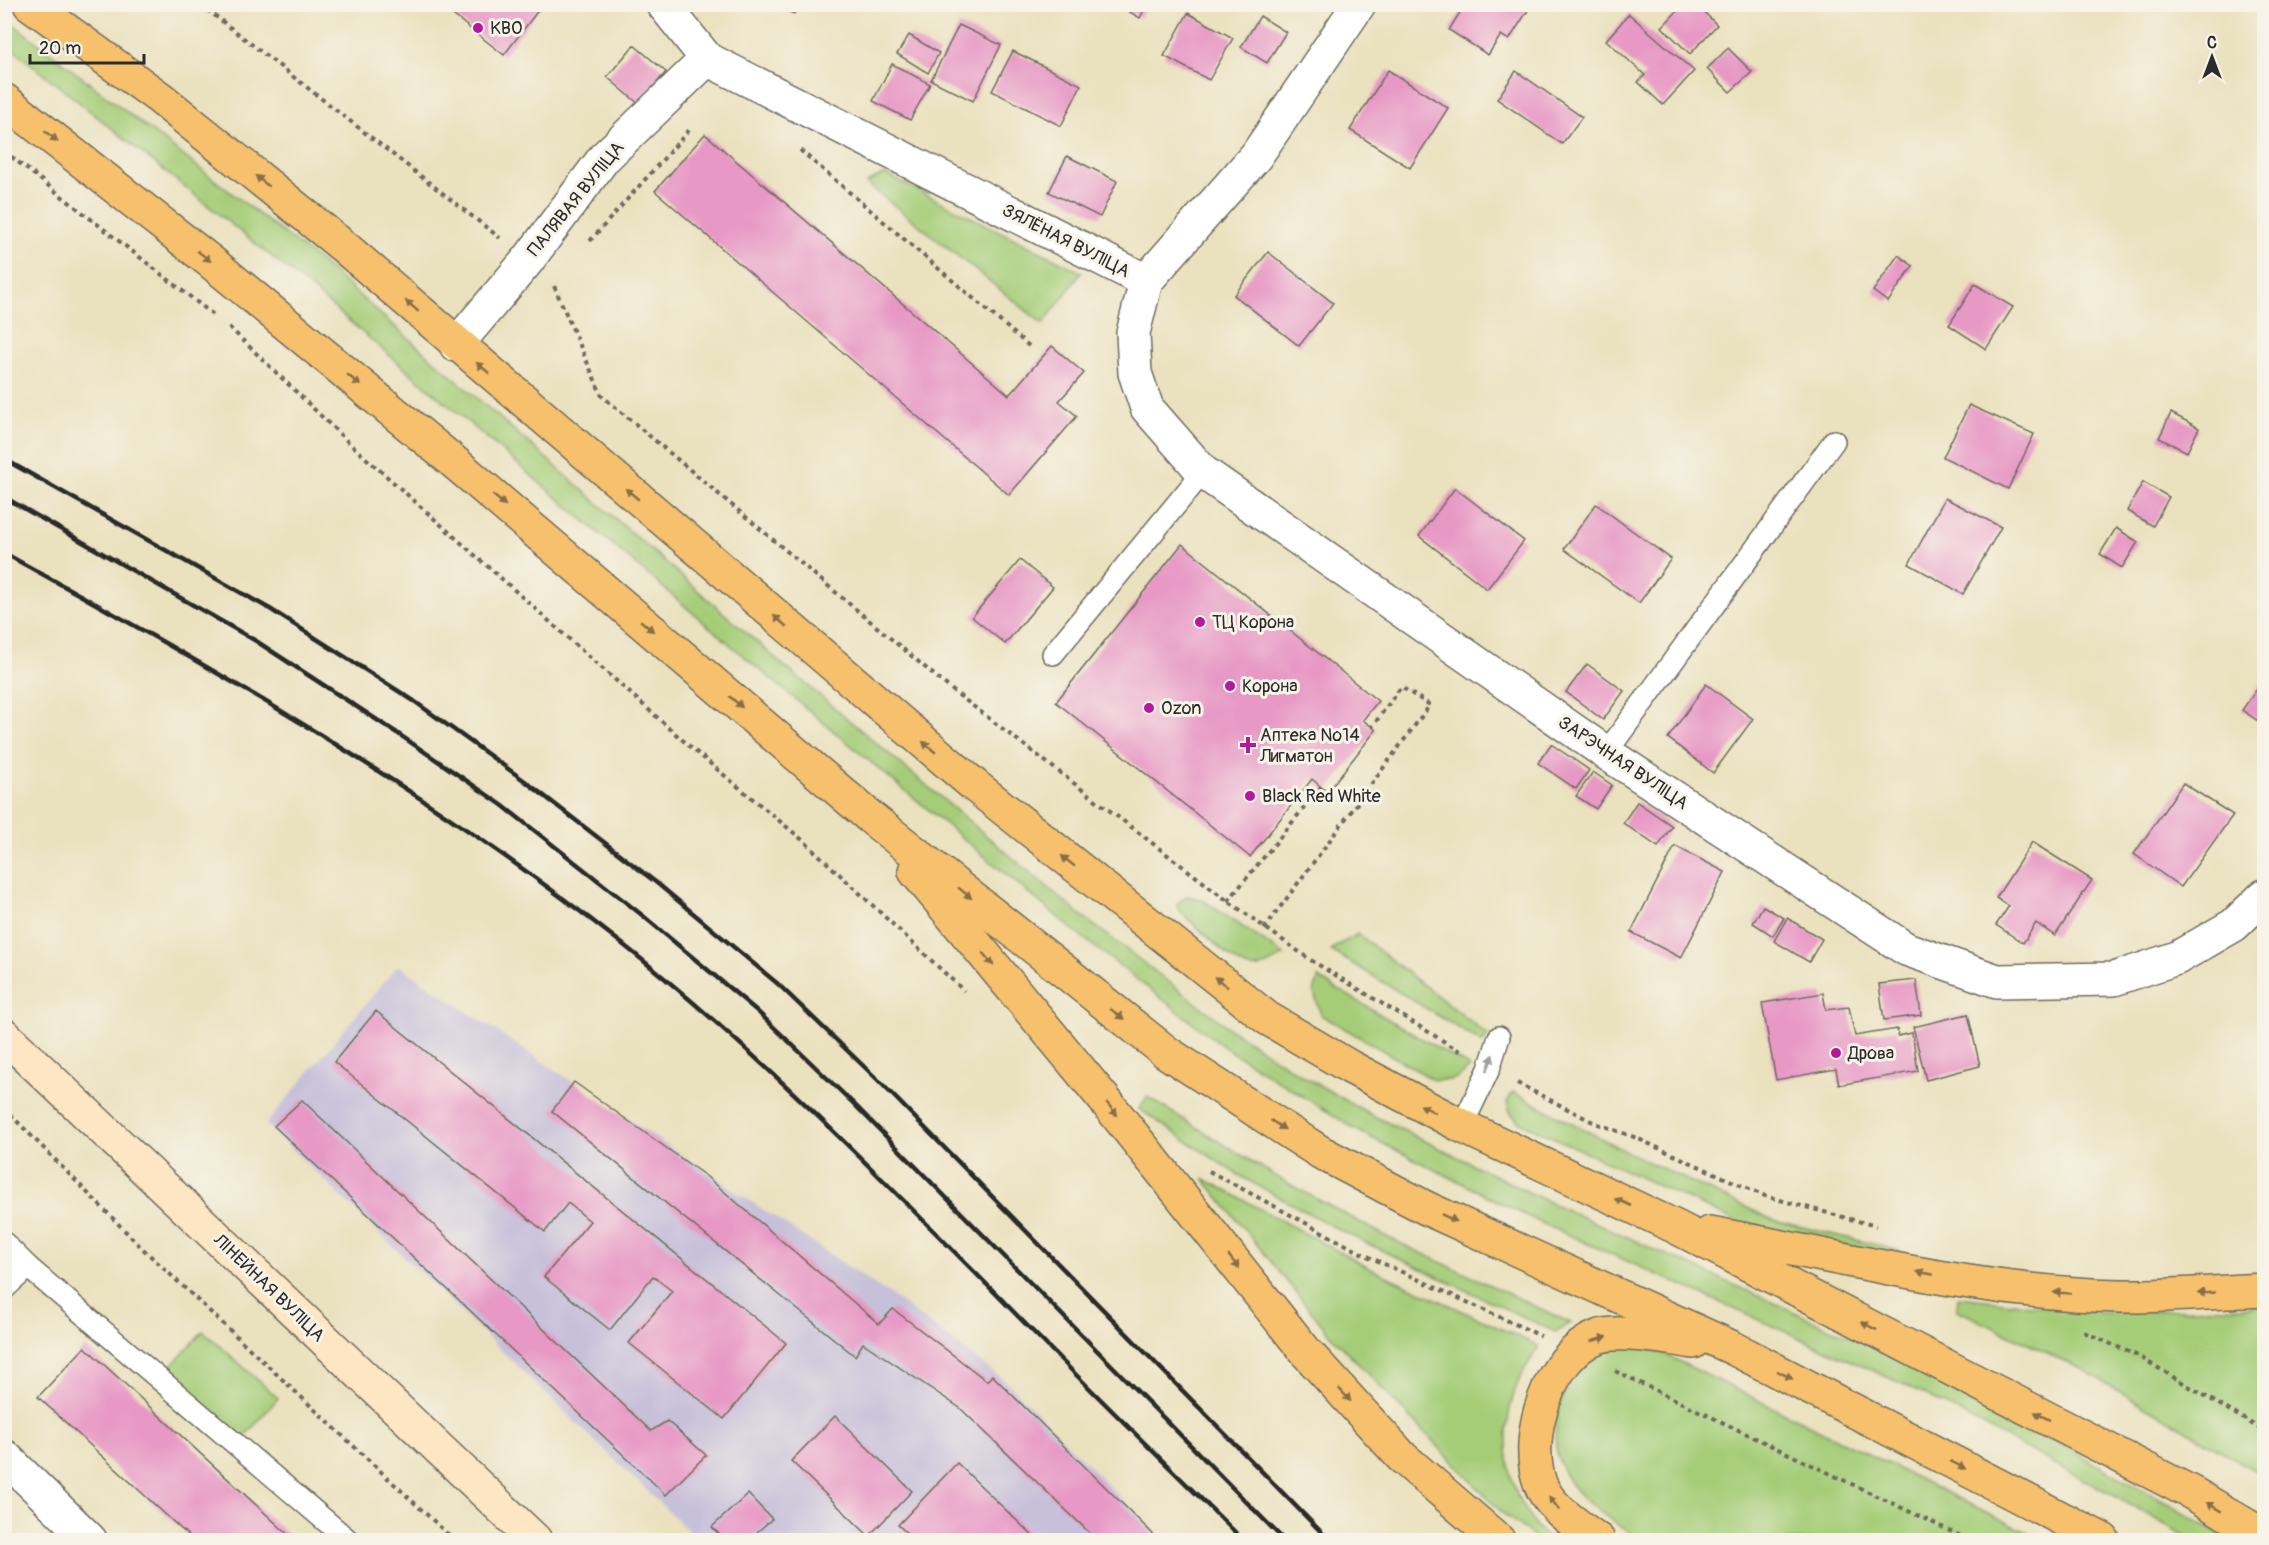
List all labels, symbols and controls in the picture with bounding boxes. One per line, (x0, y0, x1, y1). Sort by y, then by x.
place label: KBО (490, 17, 522, 40)
marker: KBО (471, 21, 485, 35)
scale bar (30, 27, 144, 65)
north arrow (2182, 27, 2242, 87)
text: С (2207, 33, 2217, 53)
text: 20 m (39, 37, 81, 60)
one-way arrow (43, 129, 58, 141)
street label: ПАЛЯВАЯ ВУЛІЦА (523, 137, 630, 261)
one-way arrow (255, 175, 270, 188)
street label: ЗЯЛЁНАЯ ВУЛІЦА (998, 199, 1134, 283)
one-way arrow (196, 250, 212, 263)
one-way arrow (405, 300, 420, 313)
one-way arrow (476, 362, 491, 375)
one-way arrow (347, 374, 362, 386)
one-way arrow (624, 488, 640, 501)
one-way arrow (491, 493, 506, 506)
place label: ТЦ Корона (1212, 611, 1294, 634)
one-way arrow (772, 614, 788, 627)
marker: ТЦ Корона (1193, 615, 1207, 629)
one-way arrow (639, 619, 654, 632)
place label: Корона (1242, 675, 1298, 698)
marker: Корона (1223, 679, 1237, 693)
one-way arrow (728, 695, 744, 708)
place label: Ozon (1161, 697, 1201, 720)
marker: Ozon (1142, 701, 1156, 715)
street label: ЗАРЭЧНАЯ ВУЛІЦА (1554, 711, 1693, 815)
place label: Аптека №14 Лигматон (1259, 724, 1360, 768)
marker: Аптека №14 Лигматон (1241, 738, 1255, 752)
one-way arrow (921, 740, 937, 753)
place label: Black Red White (1262, 785, 1381, 808)
marker: Black Red White (1243, 789, 1257, 803)
one-way arrow (1060, 854, 1076, 867)
one-way arrow (957, 886, 973, 899)
one-way arrow (981, 951, 994, 967)
one-way arrow (1213, 977, 1228, 989)
one-way arrow (1110, 1008, 1125, 1020)
place label: Дрова (1847, 1042, 1894, 1065)
marker: Дрова (1829, 1046, 1843, 1060)
one-way arrow (1486, 1054, 1496, 1072)
one-way arrow (1105, 1101, 1118, 1116)
one-way arrow (1420, 1104, 1437, 1114)
one-way arrow (1270, 1119, 1286, 1130)
one-way arrow (1614, 1197, 1632, 1207)
one-way arrow (1440, 1214, 1457, 1223)
street label: ЛІНЕЙНАЯ ВУЛІЦА (208, 1228, 330, 1347)
one-way arrow (1227, 1254, 1240, 1270)
one-way arrow (1916, 1268, 1935, 1277)
one-way arrow (2052, 1288, 2071, 1297)
one-way arrow (2197, 1288, 2216, 1297)
one-way arrow (1860, 1321, 1877, 1331)
one-way arrow (1590, 1334, 1608, 1343)
one-way arrow (1777, 1370, 1794, 1380)
one-way arrow (1338, 1388, 1352, 1403)
one-way arrow (2033, 1411, 2050, 1420)
one-way arrow (1950, 1460, 1967, 1470)
one-way arrow (1548, 1495, 1560, 1511)
one-way arrow (2206, 1501, 2222, 1512)

